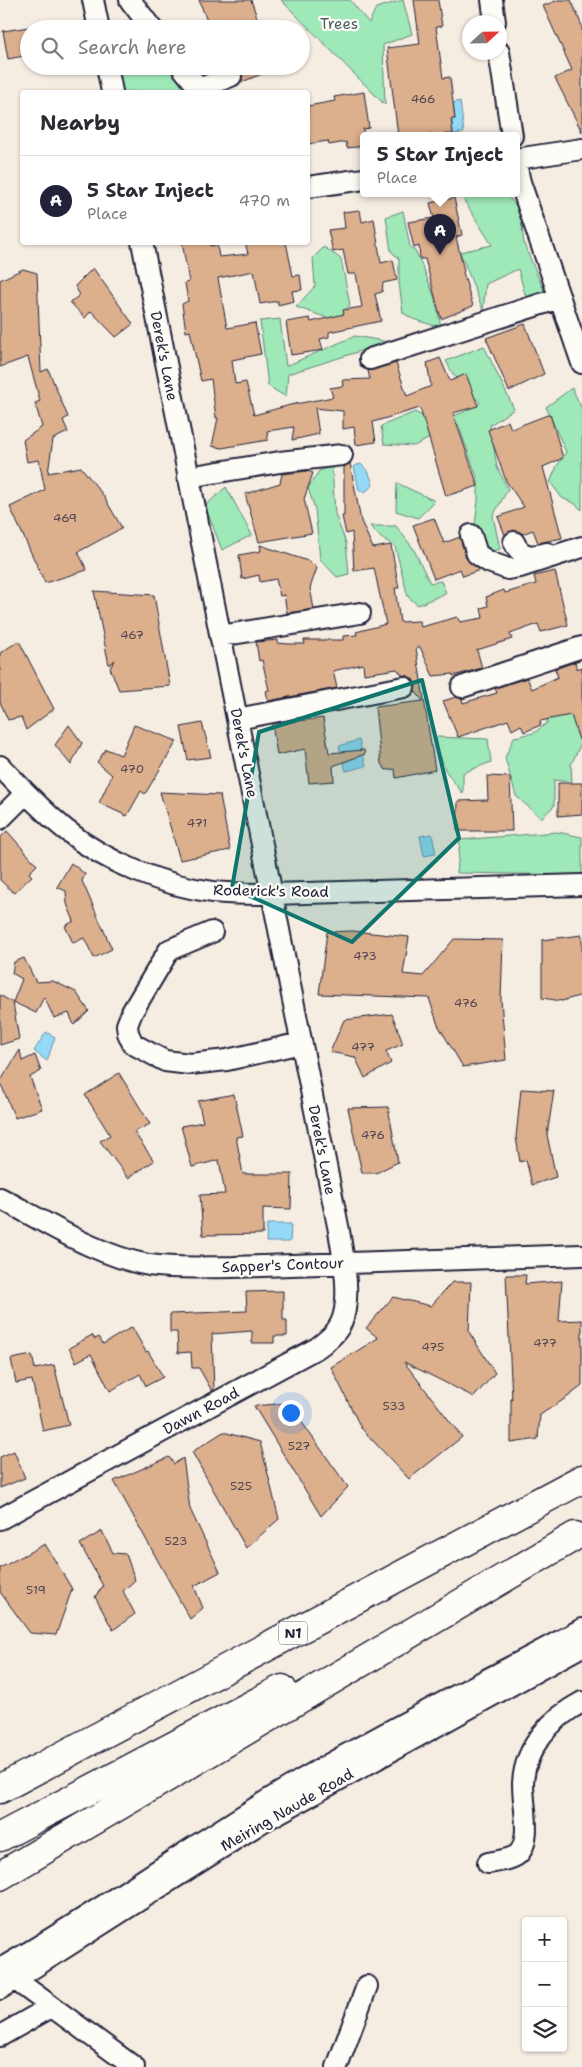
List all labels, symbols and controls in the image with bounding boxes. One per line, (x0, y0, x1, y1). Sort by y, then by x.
park label: Trees (320, 14, 358, 34)
north arrow (462, 15, 507, 60)
search box (20, 20, 310, 75)
icon: search (38, 34, 66, 62)
text: Search here (78, 35, 187, 60)
house number: 466 (411, 91, 435, 107)
text: Nearby (40, 109, 120, 137)
popup (360, 132, 520, 197)
text: 5 Star Inject (377, 142, 503, 167)
text: Place (377, 167, 417, 188)
text: 5 Star Inject (87, 178, 214, 203)
text: A (50, 190, 62, 211)
text: 470 m (239, 190, 290, 211)
text: Place (87, 203, 128, 224)
pin: A (424, 214, 456, 255)
street label: Derek's Lane (146, 309, 182, 403)
house number: 469 (53, 510, 77, 526)
house number: 467 (120, 627, 144, 643)
street label: Derek's Lane (226, 706, 262, 800)
house number: 470 (120, 761, 144, 777)
house number: 471 (187, 815, 207, 831)
street label: Roderick's Road (213, 880, 329, 902)
house number: 473 (353, 948, 377, 964)
house number: 476 (454, 995, 478, 1011)
house number: 477 (351, 1039, 375, 1055)
street label: Derek's Lane (304, 1103, 340, 1197)
house number: 476 (361, 1127, 385, 1143)
street label: Sapper's Contour (221, 1253, 345, 1277)
house number: 477 (533, 1335, 557, 1351)
house number: 475 (422, 1339, 444, 1355)
street label: Dawn Road (159, 1382, 243, 1439)
house number: 533 (383, 1398, 405, 1414)
your location (278, 1400, 304, 1426)
house number: 527 (288, 1438, 310, 1454)
house number: 525 (230, 1478, 252, 1494)
house number: 523 (165, 1533, 187, 1549)
house number: 519 (26, 1582, 46, 1598)
road number: N1 (279, 1622, 307, 1645)
street label: Meiring Naude Road (217, 1764, 357, 1856)
map controls (522, 1917, 567, 2052)
button: + (522, 1917, 567, 1962)
button: − (522, 1962, 567, 2007)
button: layers (522, 2007, 567, 2052)

